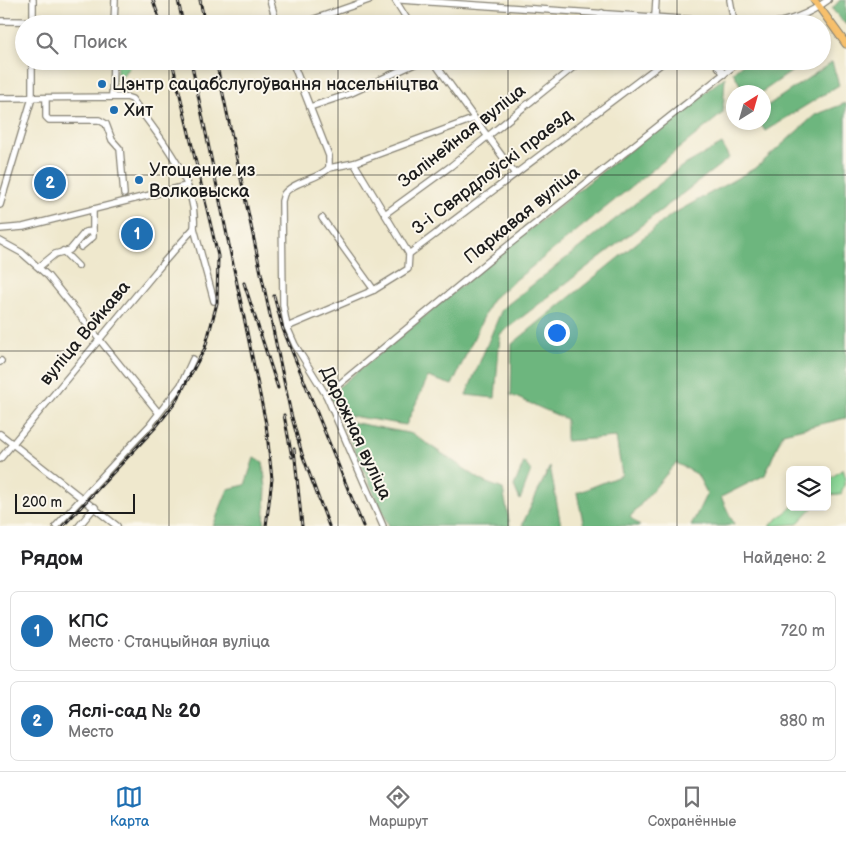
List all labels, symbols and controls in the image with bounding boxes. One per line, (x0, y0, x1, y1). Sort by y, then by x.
search box (15, 15, 831, 70)
icon: search (33, 29, 61, 57)
text: Поиск (73, 31, 127, 54)
place label: Цэнтр сацабслугоўвання насельніцтва (112, 74, 439, 95)
marker: Цэнтр сацабслугоўвання насельніцтва (96, 78, 108, 90)
street label: Залінейная вуліца (394, 80, 530, 192)
north arrow (726, 85, 771, 130)
place label: Хит (124, 100, 154, 121)
marker: Хит (108, 104, 120, 116)
street label: 3-і Свярдлоўскі праезд (408, 105, 576, 239)
place label: Угощение из Волковыска (149, 160, 256, 202)
street label: Паркавая вуліца (460, 162, 584, 268)
pin: 2 (34, 164, 66, 202)
marker: Угощение из Волковыска (133, 174, 145, 186)
pin: 1 (121, 215, 153, 253)
street label: вуліца Войкава (35, 276, 135, 389)
your location (544, 320, 570, 346)
street label: Дарожная вуліца (316, 363, 396, 503)
map controls (786, 466, 831, 511)
button: layers (786, 466, 831, 511)
scale bar (15, 491, 135, 514)
text: 200 m (22, 494, 62, 511)
text: Рядом (20, 546, 83, 571)
text: Найдено: 2 (742, 549, 826, 568)
text: КПС (68, 610, 108, 633)
text: 1 (34, 622, 40, 641)
text: 720 m (781, 622, 825, 641)
text: Место · Станцыйная вуліца (68, 633, 270, 652)
text: Яслі-сад № 20 (68, 700, 201, 723)
text: 2 (32, 712, 42, 731)
text: 880 m (779, 712, 825, 731)
text: Место (68, 723, 114, 742)
tab: Карта (110, 783, 149, 830)
tab: Маршрут (369, 783, 428, 830)
tab: Сохранённые (648, 783, 736, 830)

